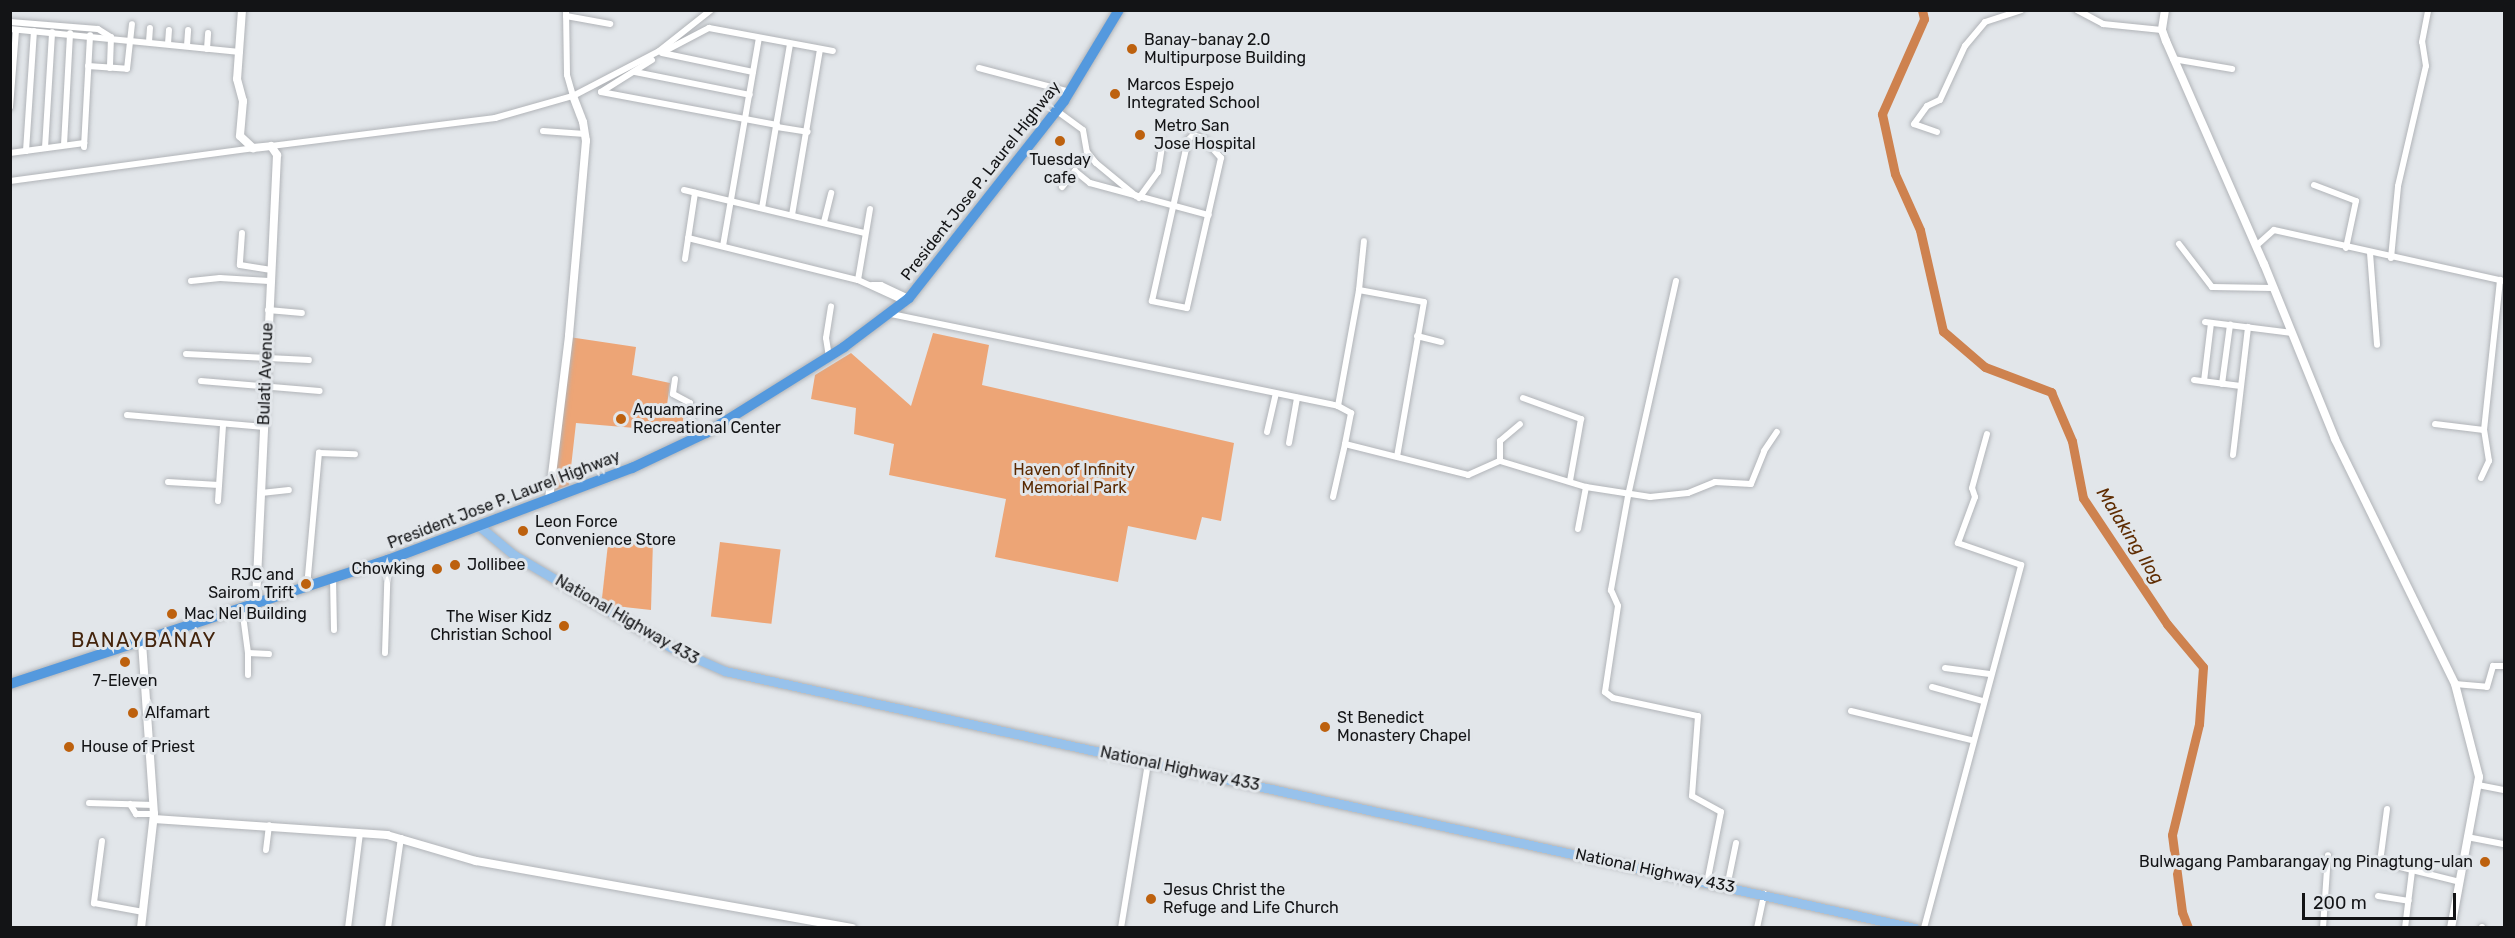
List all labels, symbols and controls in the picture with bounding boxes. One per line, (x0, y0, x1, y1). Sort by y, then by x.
place label: Banay-banay 2.0 Multipurpose Building (1144, 30, 1306, 68)
marker: Banay-banay 2.0 Multipurpose Building (1125, 42, 1139, 56)
place label: Marcos Espejo Integrated School (1127, 75, 1260, 113)
street label: President Jose P. Laurel Highway (897, 78, 1065, 284)
marker: Marcos Espejo Integrated School (1108, 87, 1122, 101)
place label: Metro San Jose Hospital (1154, 116, 1256, 154)
marker: Metro San Jose Hospital (1131, 126, 1149, 144)
marker: Tuesday cafe (1053, 134, 1067, 148)
place label: Tuesday cafe (1029, 150, 1091, 188)
street label: Bulati Avenue (255, 322, 277, 426)
place label: Aquamarine Recreational Center (633, 400, 781, 438)
marker: Aquamarine Recreational Center (614, 412, 628, 426)
street label: President Jose P. Laurel Highway (385, 447, 623, 553)
park label: Haven of Infinity Memorial Park (1013, 460, 1135, 498)
water label: Malaking Ilog (2092, 484, 2168, 588)
place label: Leon Force Convenience Store (535, 512, 676, 550)
marker: Leon Force Convenience Store (516, 524, 530, 538)
place label: Jollibee (467, 555, 525, 575)
marker: Jollibee (448, 558, 462, 572)
place label: Chowking (351, 559, 425, 579)
marker: Chowking (430, 562, 444, 576)
place label: RJC and Sairom Trift (208, 565, 294, 603)
street label: National Highway 433 (552, 571, 702, 669)
marker: RJC and Sairom Trift (299, 577, 313, 591)
place label: Mac Nel Building (184, 604, 307, 624)
marker: Mac Nel Building (165, 607, 179, 621)
place label: The Wiser Kidz Christian School (430, 607, 552, 645)
marker: The Wiser Kidz Christian School (557, 619, 571, 633)
district label: BANAYBANAY (71, 628, 217, 652)
marker: 7-Eleven (118, 655, 132, 669)
place label: 7-Eleven (93, 671, 157, 691)
place label: Alfamart (145, 703, 210, 723)
marker: Alfamart (126, 706, 140, 720)
place label: St Benedict Monastery Chapel (1337, 708, 1471, 746)
marker: St Benedict Monastery Chapel (1318, 720, 1332, 734)
place label: House of Priest (81, 737, 195, 757)
marker: House of Priest (62, 740, 76, 754)
street label: National Highway 433 (1098, 743, 1262, 795)
street label: National Highway 433 (1573, 845, 1737, 897)
place label: Bulwagang Pambarangay ng Pinagtung-ulan (2139, 852, 2473, 872)
marker: Bulwagang Pambarangay ng Pinagtung-ulan (2478, 855, 2492, 869)
place label: Jesus Christ the Refuge and Life Church (1163, 880, 1339, 918)
scale bar (2305, 881, 2460, 919)
marker: Jesus Christ the Refuge and Life Church (1144, 892, 1158, 906)
text: 200 m (2313, 892, 2367, 914)

